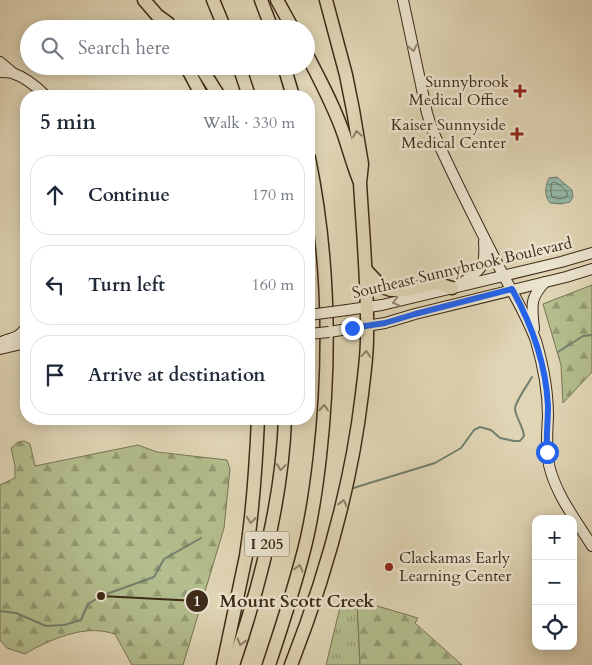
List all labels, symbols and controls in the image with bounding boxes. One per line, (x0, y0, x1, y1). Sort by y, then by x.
search box (20, 20, 315, 75)
icon: search (38, 34, 66, 62)
text: Search here (78, 35, 170, 61)
one-way arrow (407, 43, 418, 52)
place label: Sunnybrook Medical Office (409, 71, 509, 111)
marker: Sunnybrook Medical Office (513, 84, 527, 98)
text: 5 min (40, 108, 96, 137)
text: Walk · 330 m (203, 112, 295, 134)
place label: Kaiser Sunnyside Medical Center (391, 114, 506, 154)
marker: Kaiser Sunnyside Medical Center (510, 127, 524, 141)
one-way arrow (352, 130, 363, 138)
icon: ahead (41, 181, 69, 209)
text: Continue (88, 182, 170, 208)
text: 170 m (252, 184, 294, 206)
street label: Southeast Sunnybrook Boulevard (350, 232, 575, 304)
icon: left (41, 271, 69, 299)
text: Turn left (88, 272, 165, 298)
text: 160 m (252, 274, 294, 296)
one-way arrow (391, 296, 400, 307)
route end (341, 317, 364, 340)
one-way arrow (360, 349, 371, 357)
icon: arrive (41, 361, 69, 389)
text: Arrive at destination (88, 362, 265, 388)
one-way arrow (319, 404, 330, 412)
route start (536, 441, 559, 464)
one-way arrow (276, 464, 287, 472)
one-way arrow (337, 498, 348, 507)
map controls (532, 515, 577, 650)
button: + (532, 515, 577, 560)
one-way arrow (246, 516, 257, 524)
road number: I 205 (244, 532, 290, 556)
place label: Clackamas Early Learning Center (399, 547, 512, 587)
button: − (532, 560, 577, 605)
marker: Clackamas Early Learning Center (383, 561, 395, 573)
one-way arrow (293, 565, 303, 573)
callout: Mount Scott Creek (185, 585, 385, 618)
text: Mount Scott Creek (219, 589, 375, 614)
text: 1 (193, 591, 201, 611)
button: locate (532, 605, 577, 650)
one-way arrow (236, 638, 246, 646)

